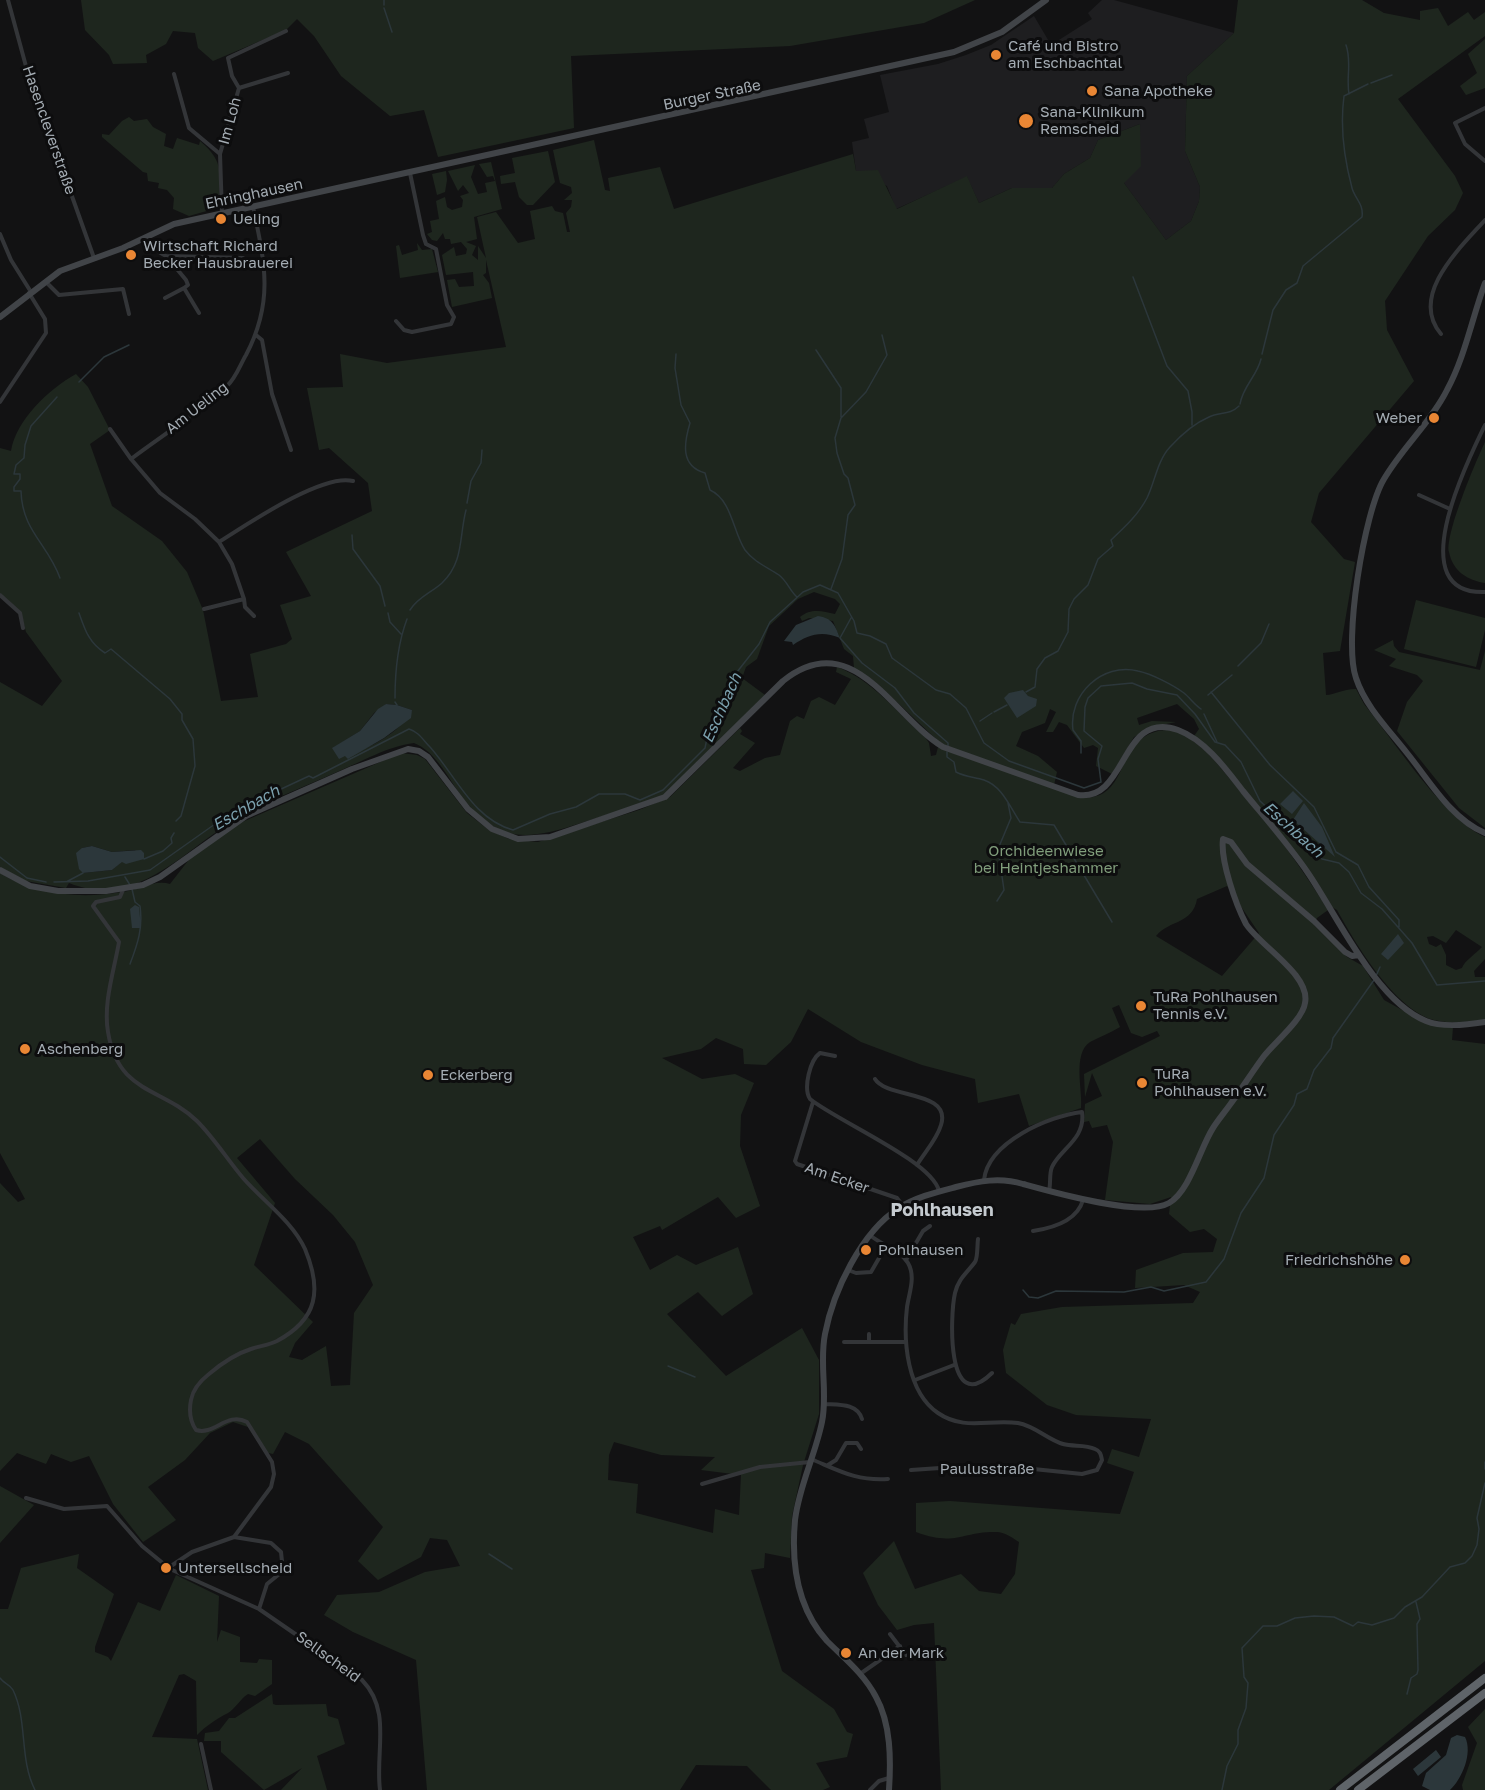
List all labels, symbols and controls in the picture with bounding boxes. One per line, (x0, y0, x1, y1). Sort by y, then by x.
place label: Café und Bistro am Eschbachtal (1008, 37, 1122, 72)
marker: Café und Bistro am Eschbachtal (989, 48, 1003, 62)
street label: Hasencleverstraße (18, 63, 80, 197)
street label: Burger Straße (662, 76, 762, 114)
place label: Sana Apotheke (1104, 82, 1213, 100)
marker: Sana Apotheke (1085, 84, 1099, 98)
street label: Im Loh (215, 95, 245, 147)
place label: Sana-Klinikum Remscheid (1040, 103, 1145, 138)
marker: Sana-Klinikum Remscheid (1017, 112, 1035, 130)
street label: Ehringhausen (204, 175, 304, 213)
place label: Ueling (233, 210, 280, 228)
marker: Ueling (214, 212, 228, 226)
place label: Wirtschaft Richard Becker Hausbrauerei (143, 237, 293, 272)
marker: Wirtschaft Richard Becker Hausbrauerei (124, 248, 138, 262)
street label: Am Ueling (162, 378, 232, 438)
place label: Weber (1376, 409, 1422, 427)
marker: Weber (1427, 411, 1441, 425)
water label: Eschbach (698, 670, 746, 746)
water label: Eschbach (209, 781, 283, 835)
water label: Eschbach (1259, 798, 1327, 862)
park label: Orchideenwiese bei Heintjeshammer (974, 842, 1118, 877)
place label: TuRa Pohlhausen Tennis e.V. (1153, 988, 1278, 1023)
marker: TuRa Pohlhausen Tennis e.V. (1134, 999, 1148, 1013)
place label: Aschenberg (37, 1040, 123, 1058)
marker: Aschenberg (18, 1042, 32, 1056)
place label: TuRa Pohlhausen e.V. (1154, 1065, 1267, 1100)
place label: Eckerberg (440, 1066, 513, 1084)
marker: Eckerberg (421, 1068, 435, 1082)
marker: TuRa Pohlhausen e.V. (1135, 1076, 1149, 1090)
street label: Am Ecker (802, 1159, 872, 1197)
district label: Pohlhausen (890, 1199, 994, 1221)
place label: Pohlhausen (878, 1241, 963, 1259)
marker: Pohlhausen (859, 1243, 873, 1257)
place label: Friedrichshöhe (1285, 1251, 1393, 1269)
marker: Friedrichshöhe (1398, 1253, 1412, 1267)
street label: Paulusstraße (940, 1460, 1034, 1478)
place label: Untersellscheid (178, 1559, 292, 1577)
marker: Untersellscheid (159, 1561, 173, 1575)
street label: Sellscheid (292, 1628, 364, 1686)
place label: An der Mark (858, 1644, 944, 1662)
marker: An der Mark (839, 1646, 853, 1660)

